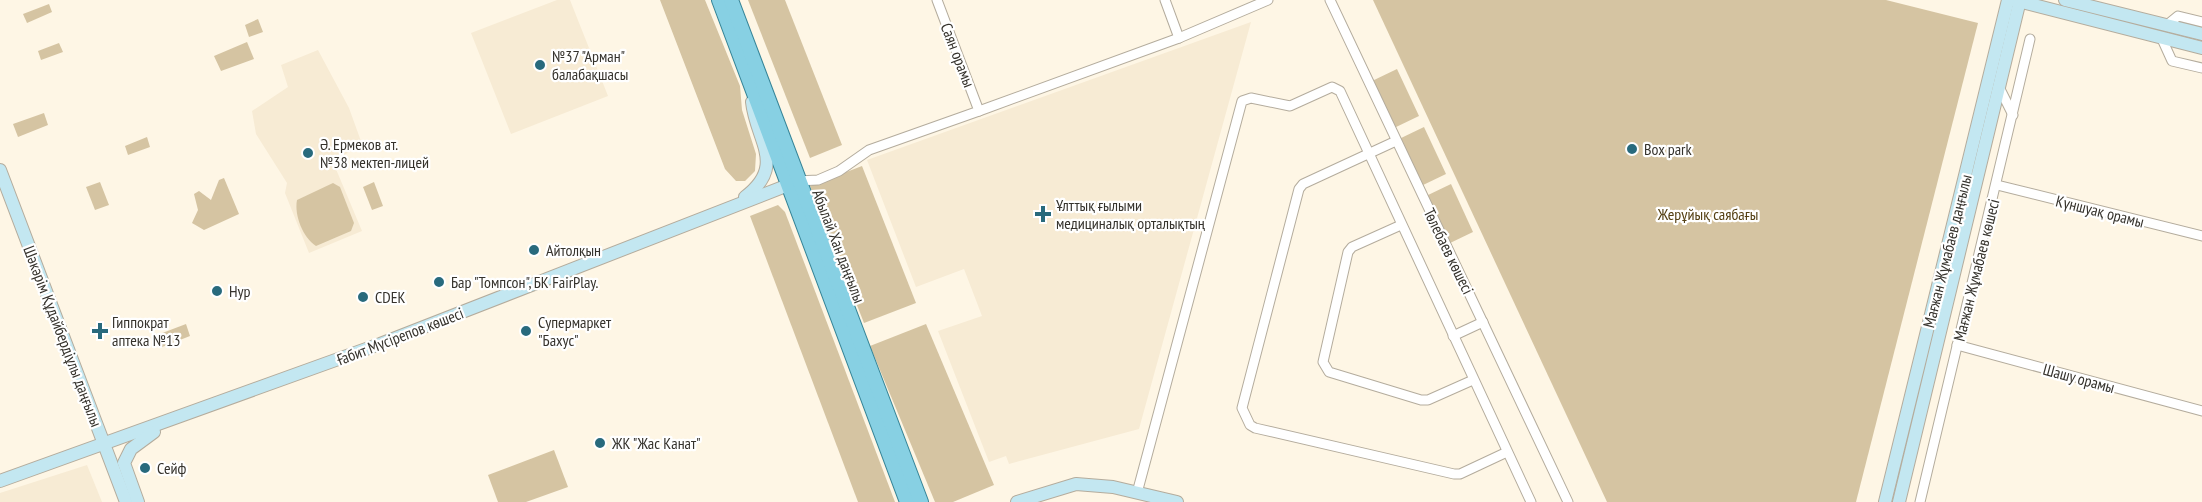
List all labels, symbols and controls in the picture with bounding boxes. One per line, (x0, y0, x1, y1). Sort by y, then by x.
street label: Саян орамы (937, 20, 979, 90)
place label: №37 "Арман" балабақшасы (552, 46, 628, 84)
marker: №37 "Арман" балабақшасы (533, 58, 547, 72)
place label: Ә. Ермеков ат. №38 мектеп-лицей (320, 134, 429, 172)
place label: Box park (1644, 139, 1692, 159)
marker: Box park (1625, 142, 1639, 156)
marker: Ә. Ермеков ат. №38 мектеп-лицей (301, 146, 315, 160)
street label: Мағжан Жұмабаев даңғылы (1918, 172, 1976, 330)
street label: Абылай Хан даңғылы (808, 186, 870, 306)
street label: Күншуақ орамы (2054, 190, 2146, 232)
place label: Ұлттық ғылыми медициналық орталықтың (1056, 195, 1205, 233)
street label: Мағжан Жұмабаев көшесі (1949, 197, 2003, 343)
park label: Жерұйық саябағы (1657, 204, 1758, 224)
marker: Ұлттық ғылыми медициналық орталықтың (1034, 205, 1052, 223)
street label: Төлебаев көшесі (1420, 205, 1478, 297)
place label: Айтолқын (546, 240, 601, 260)
street label: Шәкәрім Құдайбердіұлы даңғылы (19, 243, 107, 429)
marker: Айтолқын (527, 243, 541, 257)
place label: Бар "Томпсон", БК FairPlay. (451, 272, 598, 292)
marker: Бар "Томпсон", БК FairPlay. (432, 275, 446, 289)
place label: Нур (229, 281, 251, 301)
marker: Нур (210, 284, 224, 298)
place label: CDEK (375, 287, 406, 307)
marker: CDEK (356, 290, 370, 304)
street label: Ғабит Мүсірепов көшесі (334, 303, 466, 369)
place label: Гиппократ аптека №13 (112, 312, 180, 350)
place label: Супермаркет "Бахус" (538, 312, 612, 350)
marker: Гиппократ аптека №13 (93, 324, 107, 338)
marker: Супермаркет "Бахус" (519, 324, 533, 338)
street label: Шашу орамы (2041, 359, 2117, 397)
place label: ЖК "Жас Канат" (611, 433, 701, 453)
marker: ЖК "Жас Канат" (593, 436, 607, 450)
place label: Сейф (157, 458, 187, 478)
marker: Сейф (138, 461, 152, 475)

